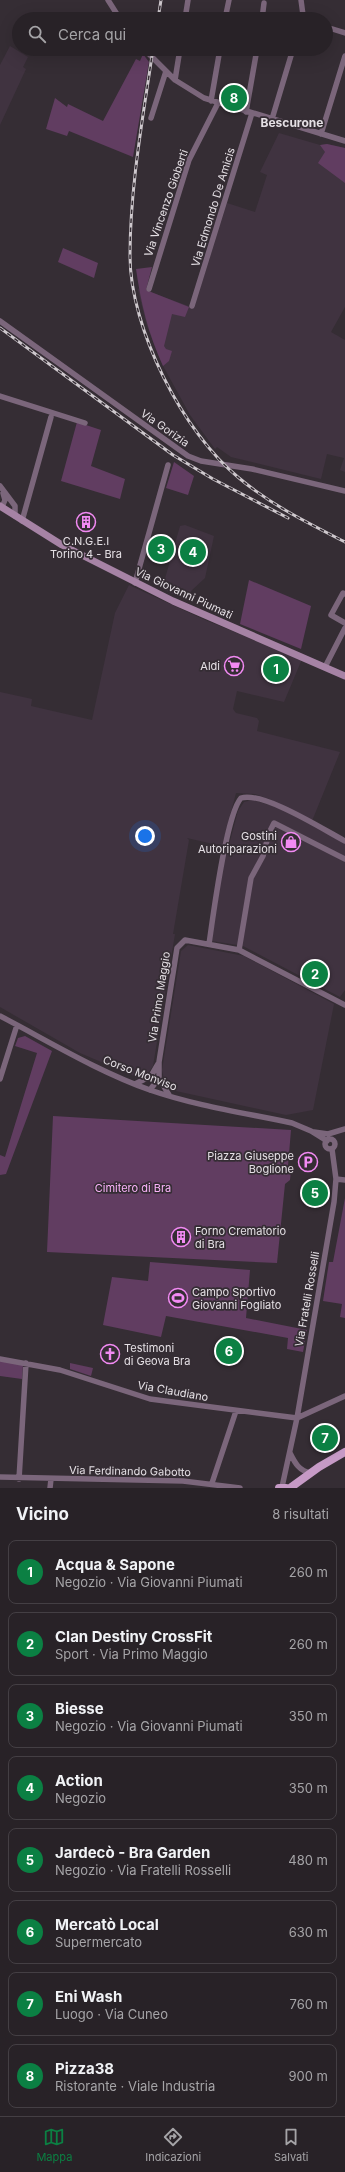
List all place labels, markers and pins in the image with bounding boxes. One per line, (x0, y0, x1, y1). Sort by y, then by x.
pin: 8 (221, 83, 247, 113)
building icon: C.N.G.E.I Torino 4 - Bra (75, 511, 97, 533)
place label: C.N.G.E.I Torino 4 - Bra (50, 534, 122, 561)
pin: 3 (148, 534, 174, 564)
pin: 4 (180, 537, 206, 567)
pin: 1 (263, 654, 289, 684)
supermarket icon: Aldi (223, 655, 245, 677)
place label: Aldi (200, 659, 220, 673)
place label: Gostini Autoriparazioni (198, 829, 277, 856)
shop icon: Gostini Autoriparazioni (280, 831, 302, 853)
pin: 2 (302, 959, 328, 989)
place label: Piazza Giuseppe Boglione (207, 1149, 294, 1176)
parking icon: Piazza Giuseppe Boglione (297, 1151, 319, 1173)
pin: 5 (302, 1178, 328, 1208)
place label: Forno Crematorio di Bra (195, 1224, 286, 1251)
building icon: Forno Crematorio di Bra (170, 1226, 192, 1248)
place label: Campo Sportivo Giovanni Fogliato (192, 1285, 282, 1312)
sports icon: Campo Sportivo Giovanni Fogliato (167, 1287, 189, 1309)
pin: 6 (216, 1336, 242, 1366)
place label: Testimoni di Geova Bra (124, 1341, 190, 1368)
church icon: Testimoni di Geova Bra (99, 1343, 121, 1365)
pin: 7 (312, 1423, 338, 1453)

